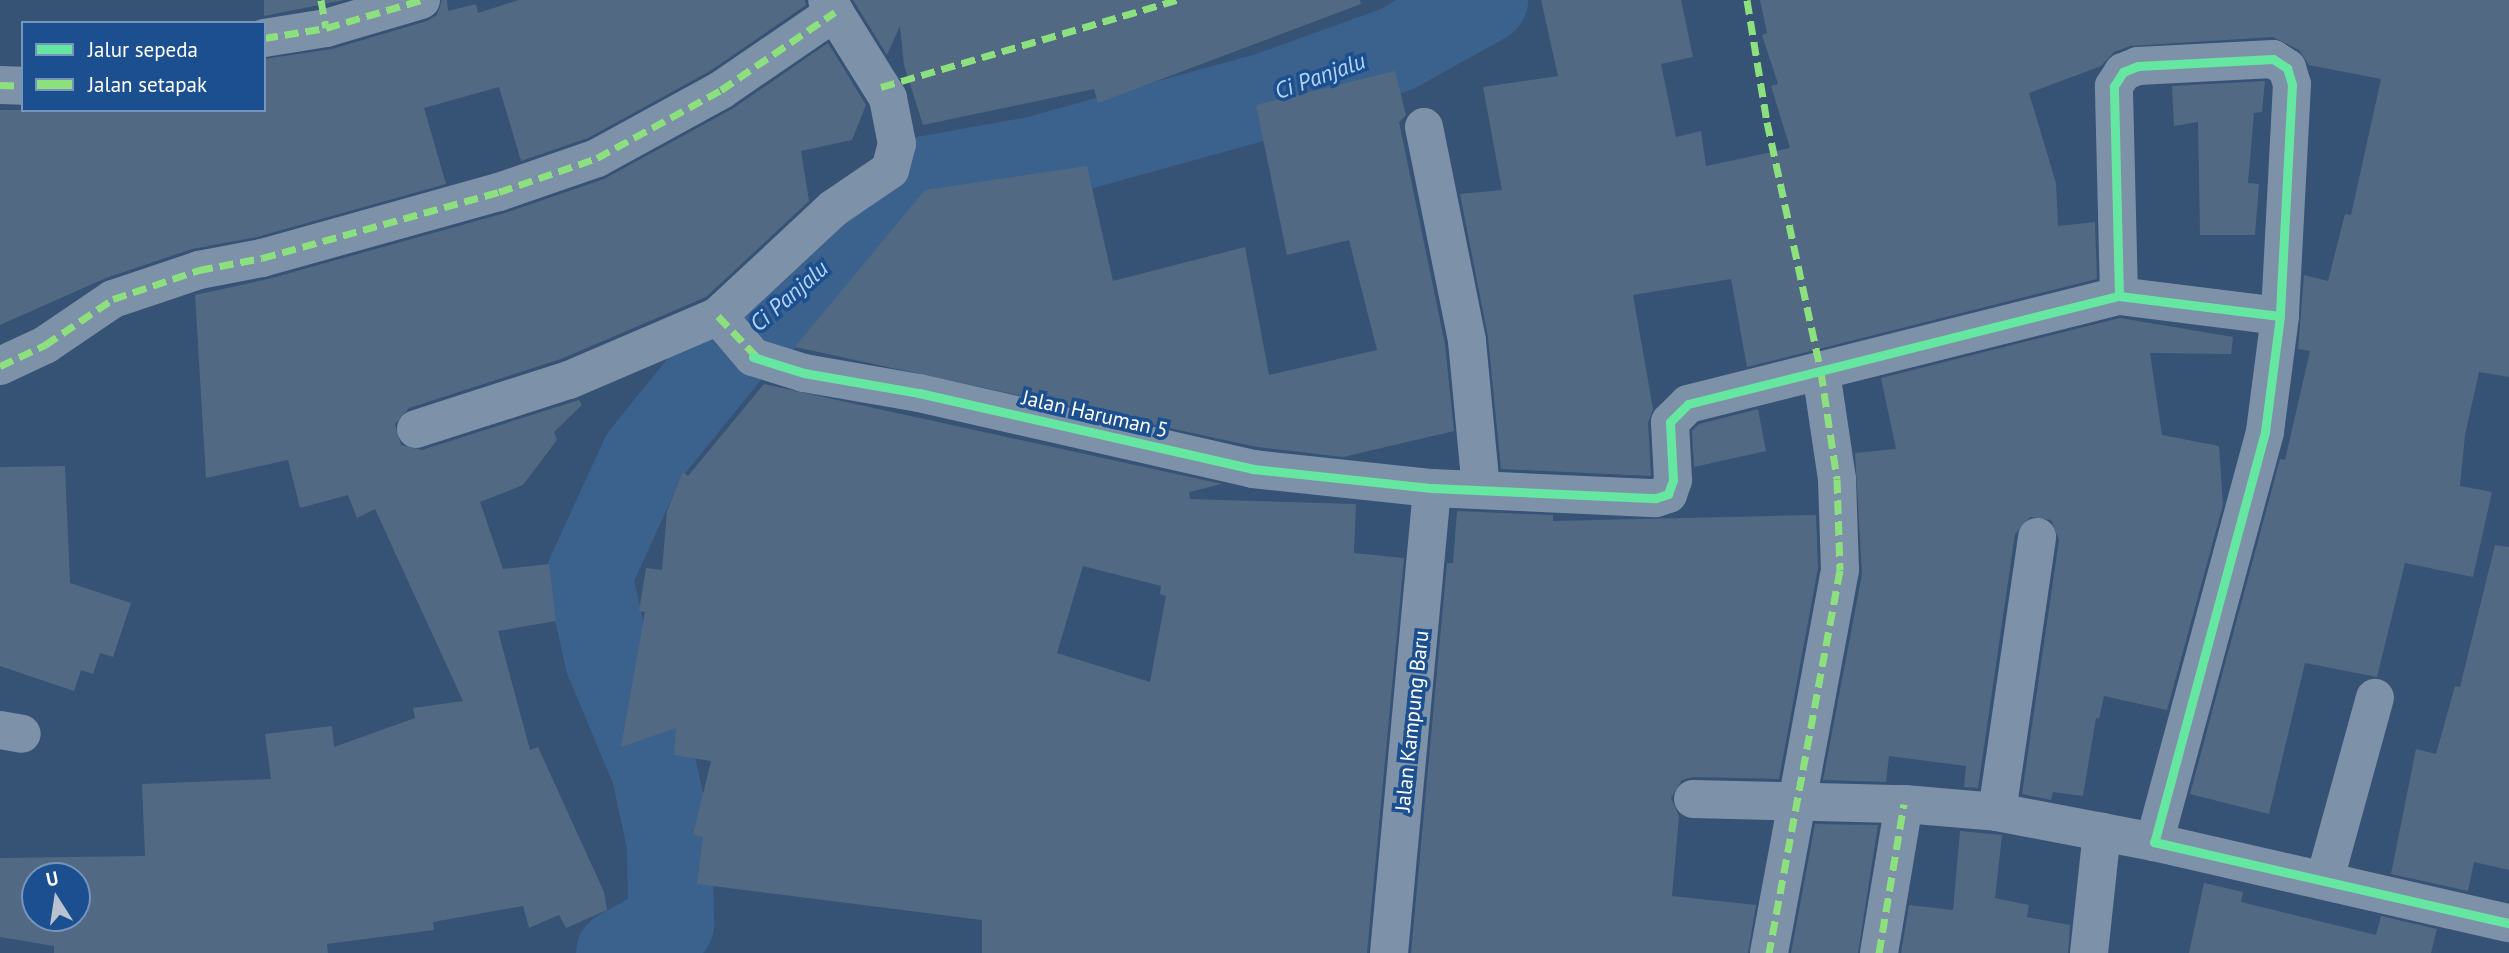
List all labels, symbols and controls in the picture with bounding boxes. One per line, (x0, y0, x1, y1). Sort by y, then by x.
legend (21, 21, 266, 112)
text: Jalur sepeda (88, 36, 198, 63)
water label: Ci Panjalu (1271, 47, 1369, 105)
text: Jalan setapak (88, 71, 207, 98)
water label: Ci Panjalu (744, 255, 834, 337)
street label: Jalan Haruman 5 (1019, 385, 1171, 443)
street label: Jalan Kampung Baru (1390, 629, 1434, 813)
north arrow (21, 862, 91, 932)
text: U (44, 865, 60, 891)

